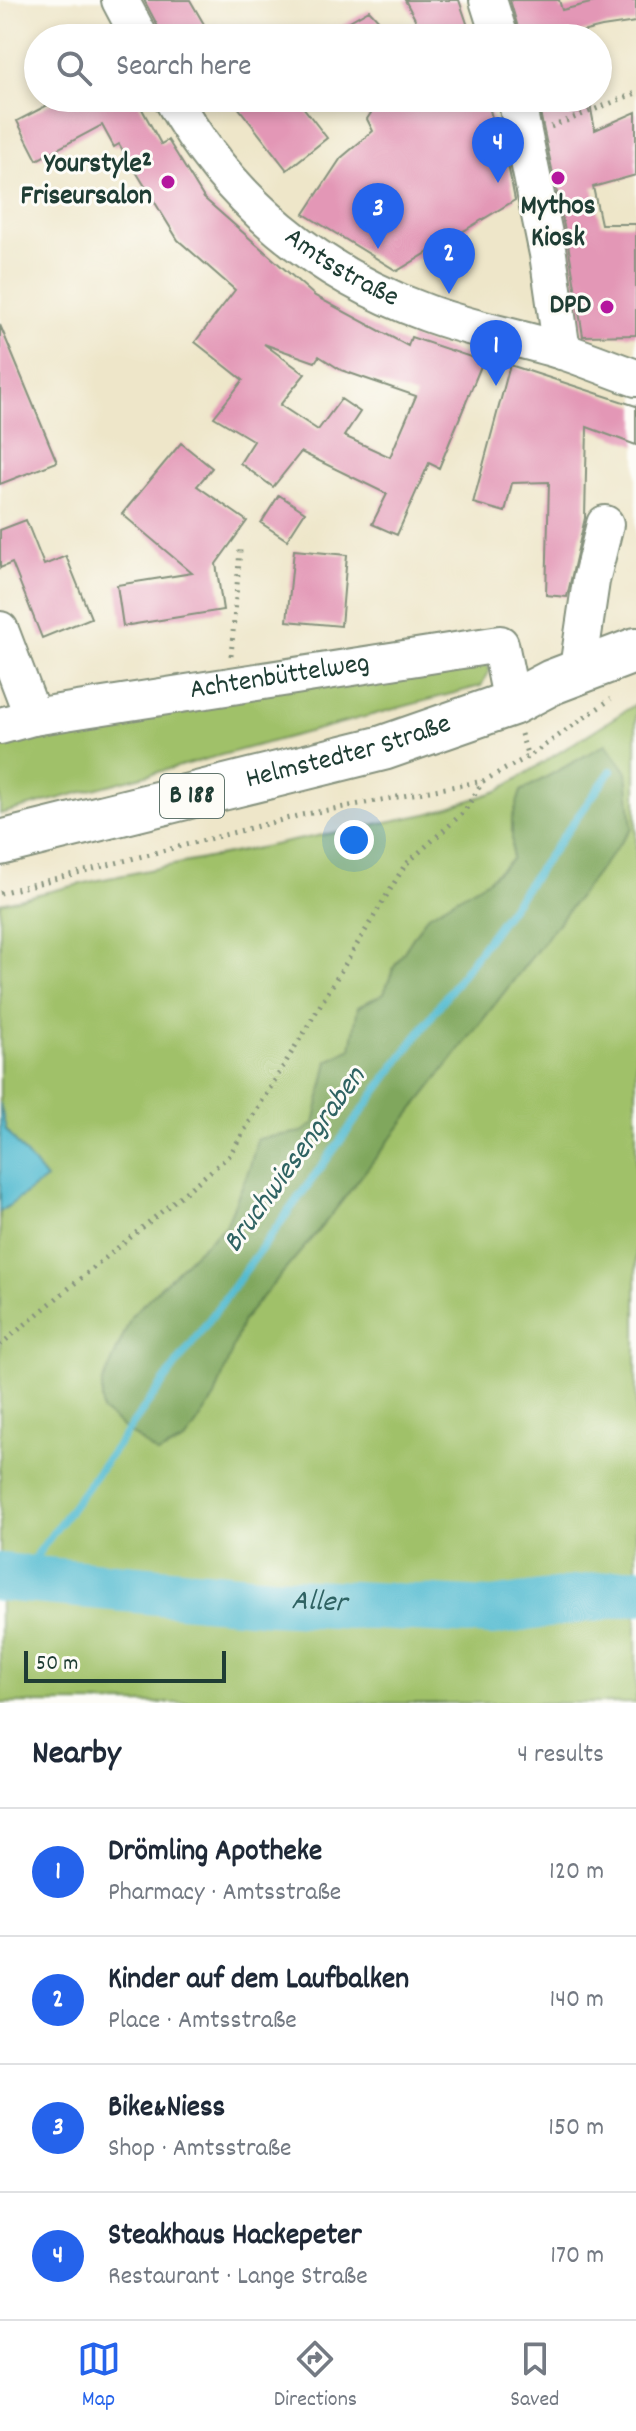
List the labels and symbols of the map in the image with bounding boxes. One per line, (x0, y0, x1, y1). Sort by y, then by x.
pin: 4 (472, 117, 524, 183)
place label: Yourstyle² Friseursalon (20, 146, 152, 218)
marker: Mythos Kiosk (549, 169, 567, 187)
marker: Yourstyle² Friseursalon (159, 173, 177, 191)
pin: 3 (352, 183, 404, 249)
place label: Mythos Kiosk (520, 188, 596, 260)
street label: Amtsstraße (275, 219, 404, 319)
pin: 2 (423, 228, 475, 294)
place label: DPD (549, 287, 592, 327)
marker: DPD (598, 298, 616, 316)
pin: 1 (470, 320, 522, 386)
street label: Achtenbüttelweg (187, 645, 373, 712)
street label: Helmstedter Straße (242, 706, 457, 801)
road number: B 188 (160, 774, 224, 818)
your location (334, 820, 374, 860)
water label: Bruchwiesengraben (214, 1058, 379, 1263)
water label: Aller (290, 1580, 350, 1626)
scale bar (24, 1647, 226, 1683)

